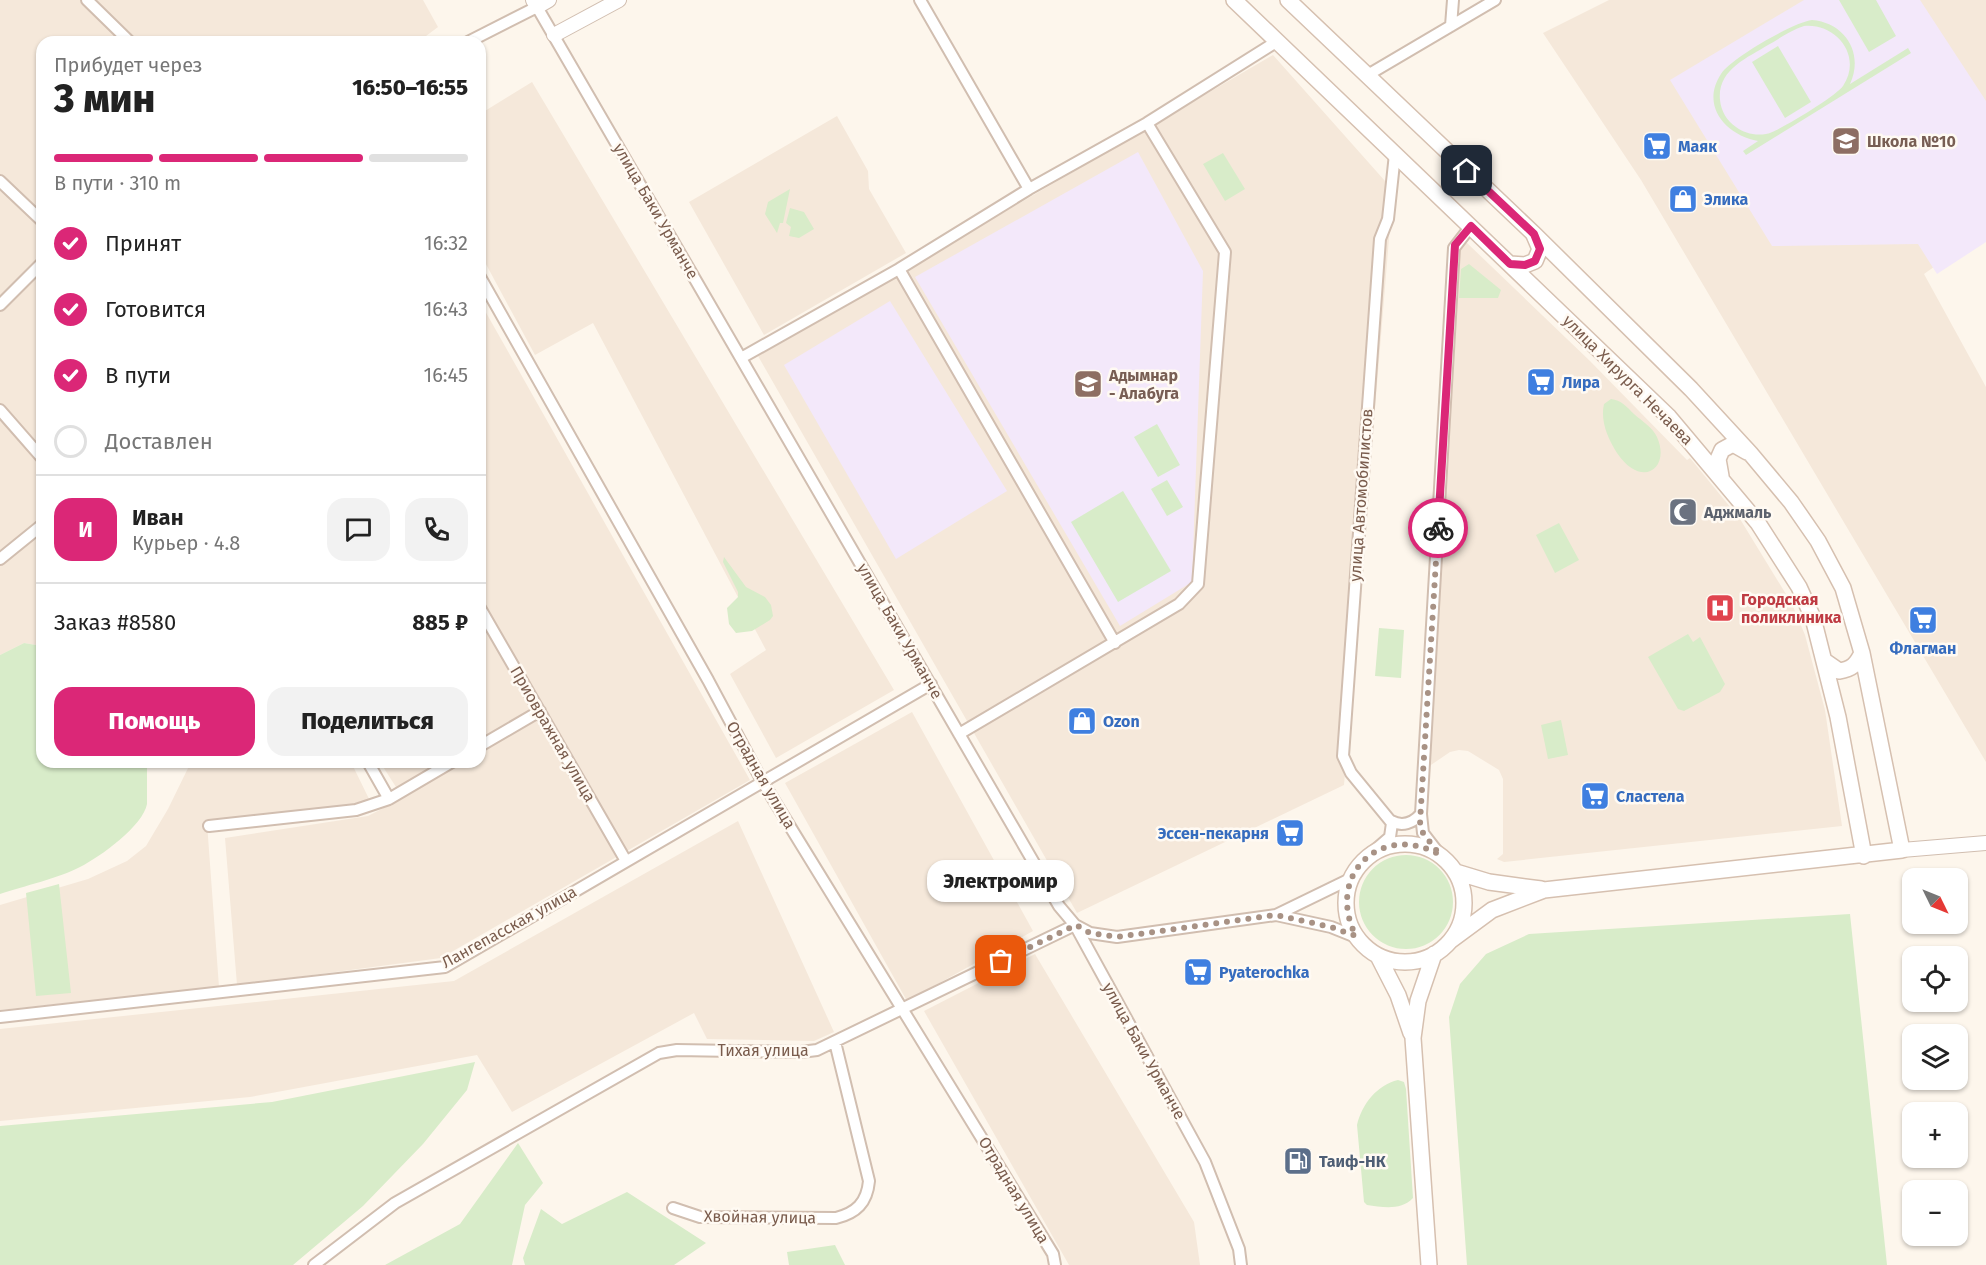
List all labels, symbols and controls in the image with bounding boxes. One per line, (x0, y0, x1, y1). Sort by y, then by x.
text: Прибудет через (54, 53, 203, 77)
text: 16:50–16:55 (352, 74, 468, 101)
text: 3 мин (54, 76, 155, 122)
school or university icon: Школа №10 (1830, 125, 1862, 157)
supermarket icon: Маяк (1641, 130, 1673, 162)
place label: Школа №10 (1867, 132, 1956, 151)
place label: Маяк (1678, 137, 1717, 156)
street label: улица Баки Урманче (609, 140, 703, 282)
pin (1441, 145, 1492, 196)
icon: home (1450, 154, 1483, 187)
text: В пути · 310 m (54, 171, 181, 195)
shop icon: Элика (1667, 183, 1699, 215)
place label: Элика (1704, 190, 1749, 209)
icon: check (54, 227, 87, 260)
text: Принят (105, 230, 181, 257)
text: 16:32 (424, 231, 468, 255)
icon: check (54, 293, 87, 326)
text: Готовится (105, 296, 206, 323)
text: 16:43 (424, 297, 468, 321)
street label: улица Хирурга Нечаева (1559, 311, 1697, 449)
icon: check (54, 359, 87, 392)
text: В пути (105, 362, 171, 389)
text: 16:45 (424, 363, 468, 387)
place label: Адымнар - Алабуга (1108, 366, 1179, 403)
supermarket icon: Лира (1525, 366, 1557, 398)
school or university icon: Адымнар - Алабуга (1072, 368, 1104, 400)
place label: Лира (1562, 373, 1600, 392)
street label: улица Автомобилистов (1345, 408, 1377, 582)
text: Доставлен (105, 428, 213, 455)
mosque icon: Аджмаль (1667, 496, 1699, 528)
button: chat (327, 498, 390, 561)
button: phone (405, 498, 468, 561)
courier (1408, 498, 1468, 558)
place label: Аджмаль (1703, 503, 1772, 522)
text: Иван (132, 504, 184, 531)
icon: bike (1422, 512, 1455, 545)
text: И (78, 516, 93, 543)
text: Курьер · 4.8 (132, 531, 240, 555)
street label: улица Баки Урманче (853, 560, 947, 702)
place label: Городская поликлиника (1741, 590, 1842, 627)
hospital icon: Городская поликлиника (1704, 592, 1736, 624)
supermarket icon: Флагман (1907, 604, 1939, 636)
text: Заказ #8580 (54, 609, 176, 636)
text: 885 ₽ (412, 609, 468, 636)
place label: Флагман (1890, 639, 1956, 658)
street label: Приовражная улица (506, 663, 600, 805)
button: Помощь (54, 687, 255, 756)
button: Поделиться (267, 687, 468, 756)
shop icon: Ozon (1066, 705, 1098, 737)
place label: Ozon (1103, 712, 1140, 731)
street label: Отрадная улица (722, 718, 800, 832)
supermarket icon: Сластела (1579, 780, 1611, 812)
place label: Сластела (1616, 787, 1685, 806)
supermarket icon: Эссен-пекарня (1274, 817, 1306, 849)
place label: Эссен-пекарня (1158, 824, 1269, 843)
callout: Электромир (928, 859, 1074, 901)
north arrow (1902, 868, 1968, 934)
map controls (1902, 868, 1968, 1246)
text: Электромир (943, 869, 1058, 893)
street label: Лангепасская улица (438, 882, 580, 972)
pin (975, 935, 1026, 986)
icon: bag (984, 944, 1017, 977)
button: locate (1902, 946, 1968, 1012)
supermarket icon: Pyaterochka (1182, 956, 1214, 988)
place label: Pyaterochka (1219, 963, 1310, 982)
street label: улица Баки Урманче (1098, 979, 1190, 1123)
button: layers (1902, 1024, 1968, 1090)
street label: Тихая улица (717, 1041, 809, 1060)
button: + (1902, 1102, 1968, 1168)
street label: Отрадная улица (975, 1133, 1053, 1247)
fuel station icon: Таиф-НК (1282, 1145, 1314, 1177)
place label: Таиф-НК (1319, 1152, 1387, 1171)
button: − (1902, 1180, 1968, 1246)
street label: Хвойная улица (704, 1207, 816, 1227)

